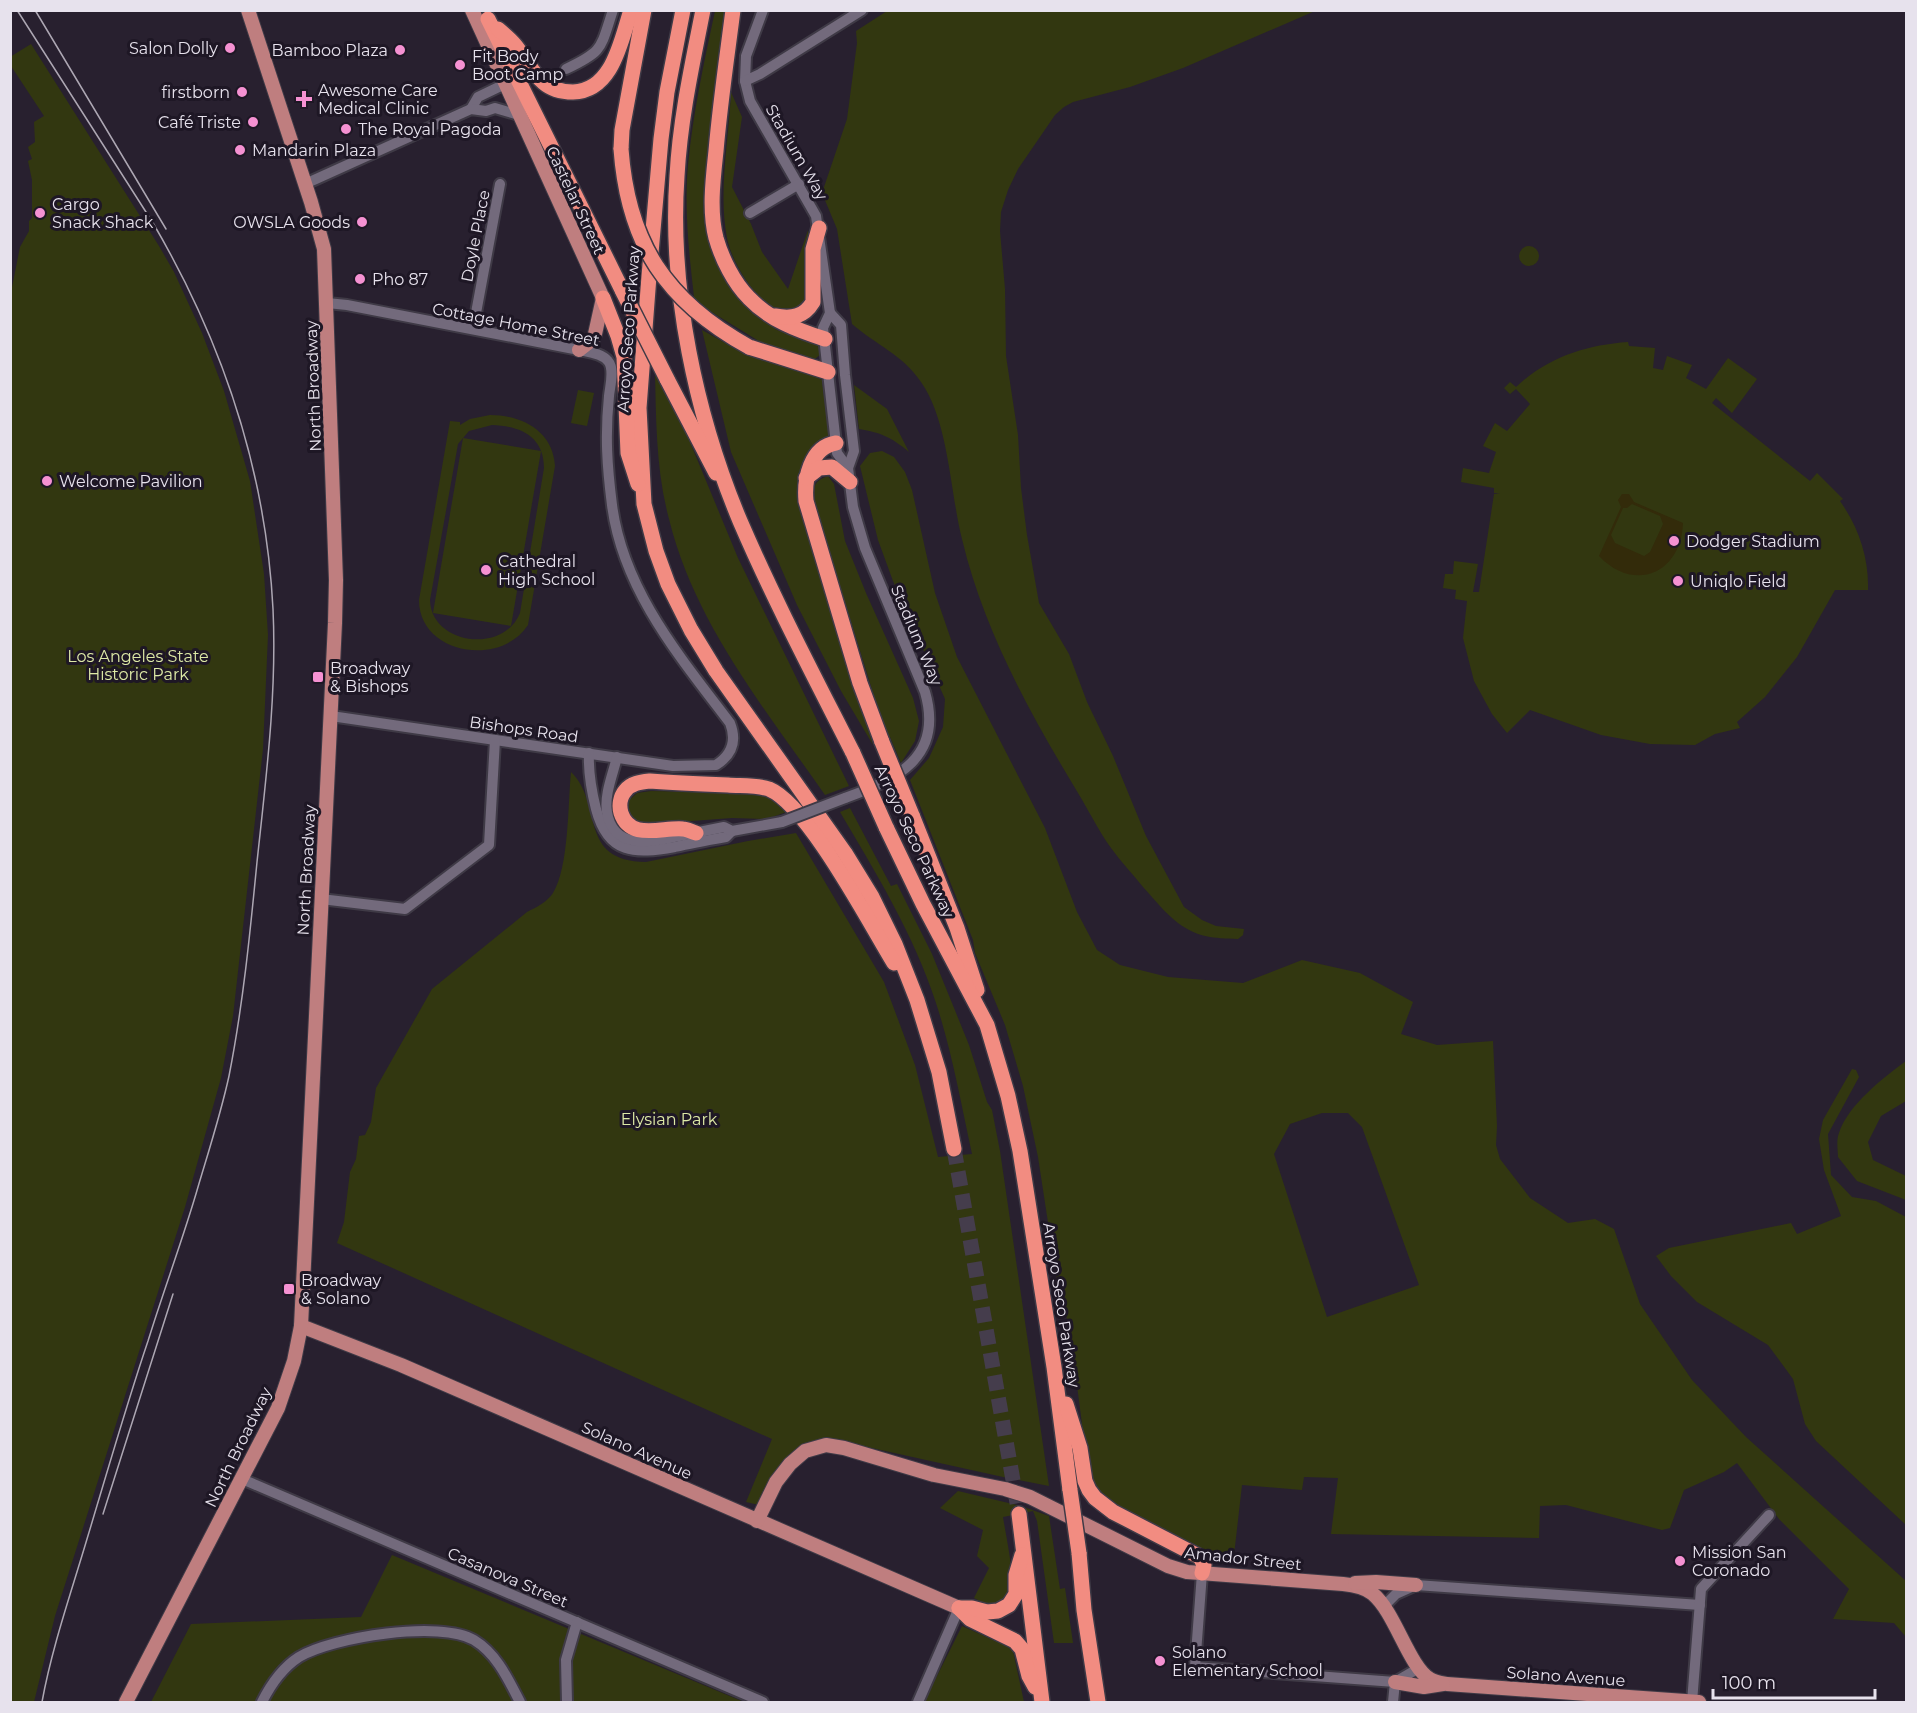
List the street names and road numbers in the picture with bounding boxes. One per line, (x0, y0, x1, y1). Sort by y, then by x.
street label: Stadium Way (762, 101, 832, 204)
street label: Castelar Street (542, 143, 609, 258)
street label: Doyle Place (457, 188, 494, 284)
street label: Arroyo Seco Parkway (613, 245, 644, 413)
street label: Cottage Home Street (431, 299, 602, 350)
street label: North Broadway (302, 320, 325, 452)
street label: Stadium Way (887, 582, 946, 689)
street label: Bishops Road (468, 712, 580, 747)
street label: Arroyo Seco Parkway (871, 762, 959, 921)
street label: North Broadway (294, 804, 319, 936)
street label: Arroyo Seco Parkway (1039, 1221, 1084, 1389)
street label: North Broadway (201, 1384, 276, 1510)
street label: Solano Avenue (579, 1418, 695, 1483)
street label: Amador Street (1183, 1543, 1303, 1574)
street label: Casanova Street (445, 1544, 571, 1612)
street label: Solano Avenue (1506, 1663, 1626, 1690)

